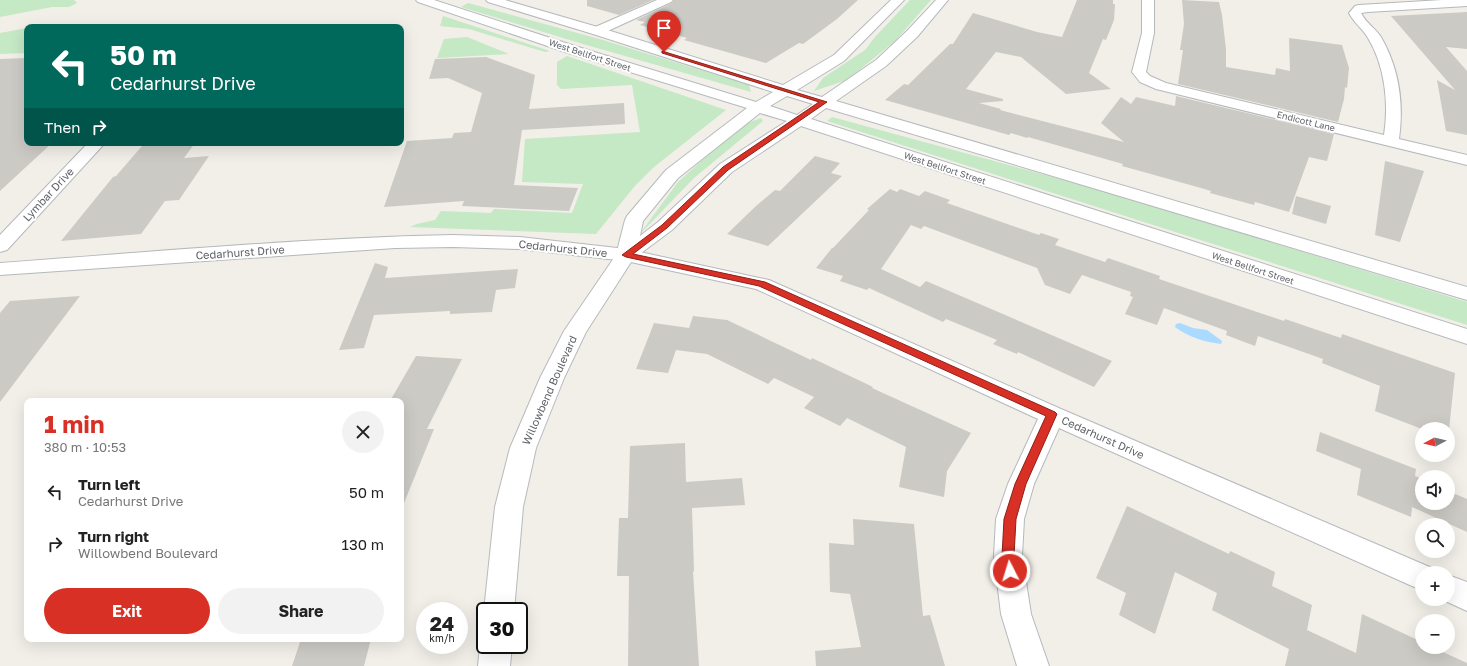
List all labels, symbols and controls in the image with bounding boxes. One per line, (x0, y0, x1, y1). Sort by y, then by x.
pin (647, 11, 681, 52)
icon: arrive (653, 17, 675, 39)
street label: West Bellfort Street (548, 37, 633, 74)
text: 50 m (110, 38, 177, 71)
icon: left (44, 40, 96, 92)
text: Cedarhurst Drive (110, 72, 256, 94)
street label: Endicott Lane (1276, 108, 1336, 134)
icon: right (88, 116, 110, 138)
text: Then (44, 118, 80, 136)
street label: West Bellfort Street (903, 150, 988, 187)
street label: Lymbar Drive (20, 164, 76, 224)
street label: Cedarhurst Drive (518, 237, 608, 259)
street label: Cedarhurst Drive (195, 242, 285, 262)
street label: West Bellfort Street (1211, 250, 1296, 287)
street label: Willowbend Boulevard (519, 333, 579, 447)
text: 1 min (44, 409, 104, 438)
button: close (342, 411, 384, 453)
street label: Cedarhurst Drive (1060, 413, 1146, 461)
north arrow (1415, 422, 1455, 462)
map controls (1415, 422, 1455, 654)
text: 380 m · 10:53 (44, 439, 126, 455)
button: sound (1415, 470, 1455, 510)
text: Turn left (78, 475, 140, 493)
icon: left (44, 481, 66, 503)
text: 50 m (349, 483, 384, 501)
text: Cedarhurst Drive (78, 493, 183, 509)
button: search (1415, 518, 1455, 558)
text: Turn right (78, 527, 149, 545)
icon: right (44, 533, 66, 555)
text: 130 m (342, 535, 384, 553)
text: Willowbend Boulevard (78, 545, 218, 561)
position arrow (989, 550, 1031, 592)
button: + (1415, 566, 1455, 606)
button: Exit (44, 588, 210, 634)
button: Share (218, 588, 384, 634)
speed limit sign: 30 (476, 602, 528, 654)
text: 24 (430, 611, 454, 635)
button: − (1415, 614, 1455, 654)
text: km/h (429, 632, 455, 644)

